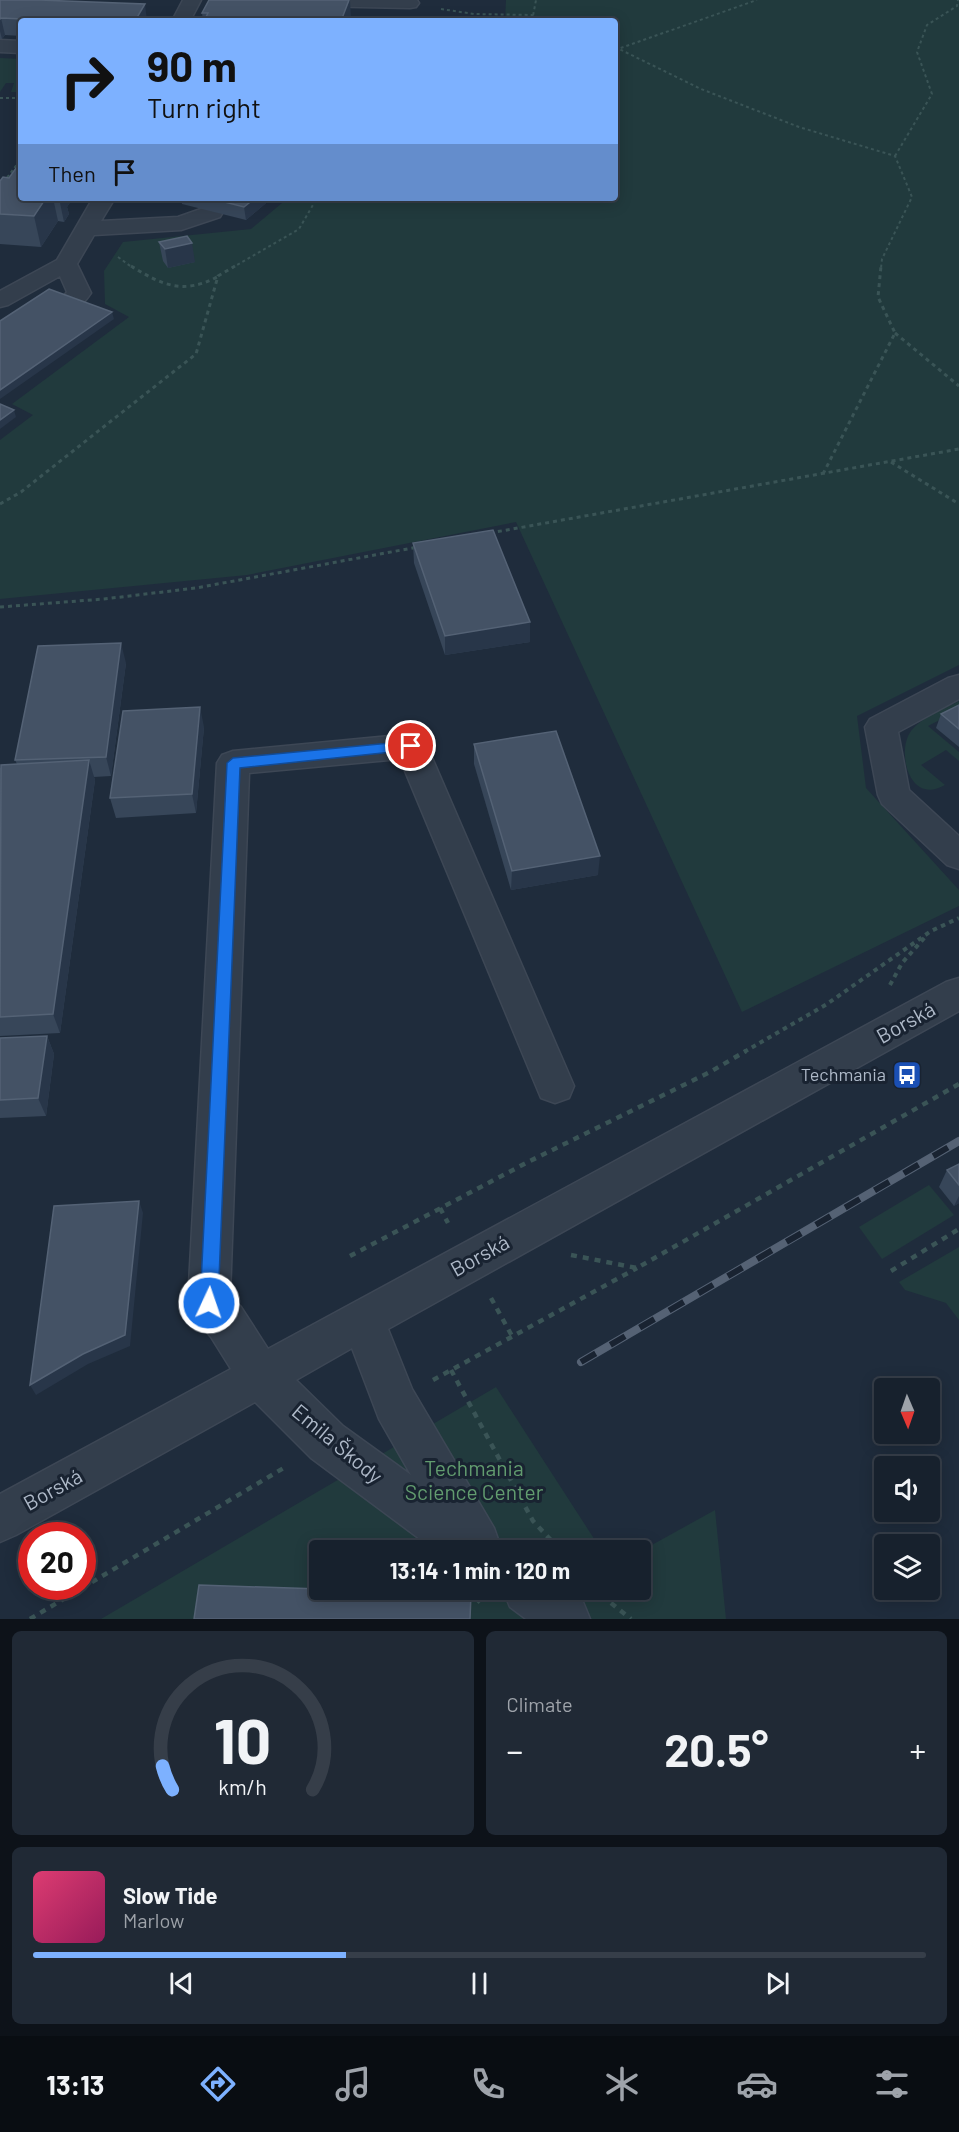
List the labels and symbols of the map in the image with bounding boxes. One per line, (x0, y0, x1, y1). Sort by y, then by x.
pin (385, 720, 436, 771)
street label: Borská (872, 995, 939, 1048)
bus stop icon: Techmania (891, 1059, 923, 1091)
place label: Techmania (801, 1063, 886, 1085)
street label: Borská (446, 1228, 513, 1281)
position arrow (177, 1271, 241, 1335)
north arrow (874, 1378, 940, 1444)
street label: Emila Škody (288, 1398, 388, 1488)
park label: Techmania Science Center (405, 1455, 544, 1504)
street label: Borská (19, 1462, 86, 1515)
speed limit sign: 20 (18, 1522, 96, 1600)

